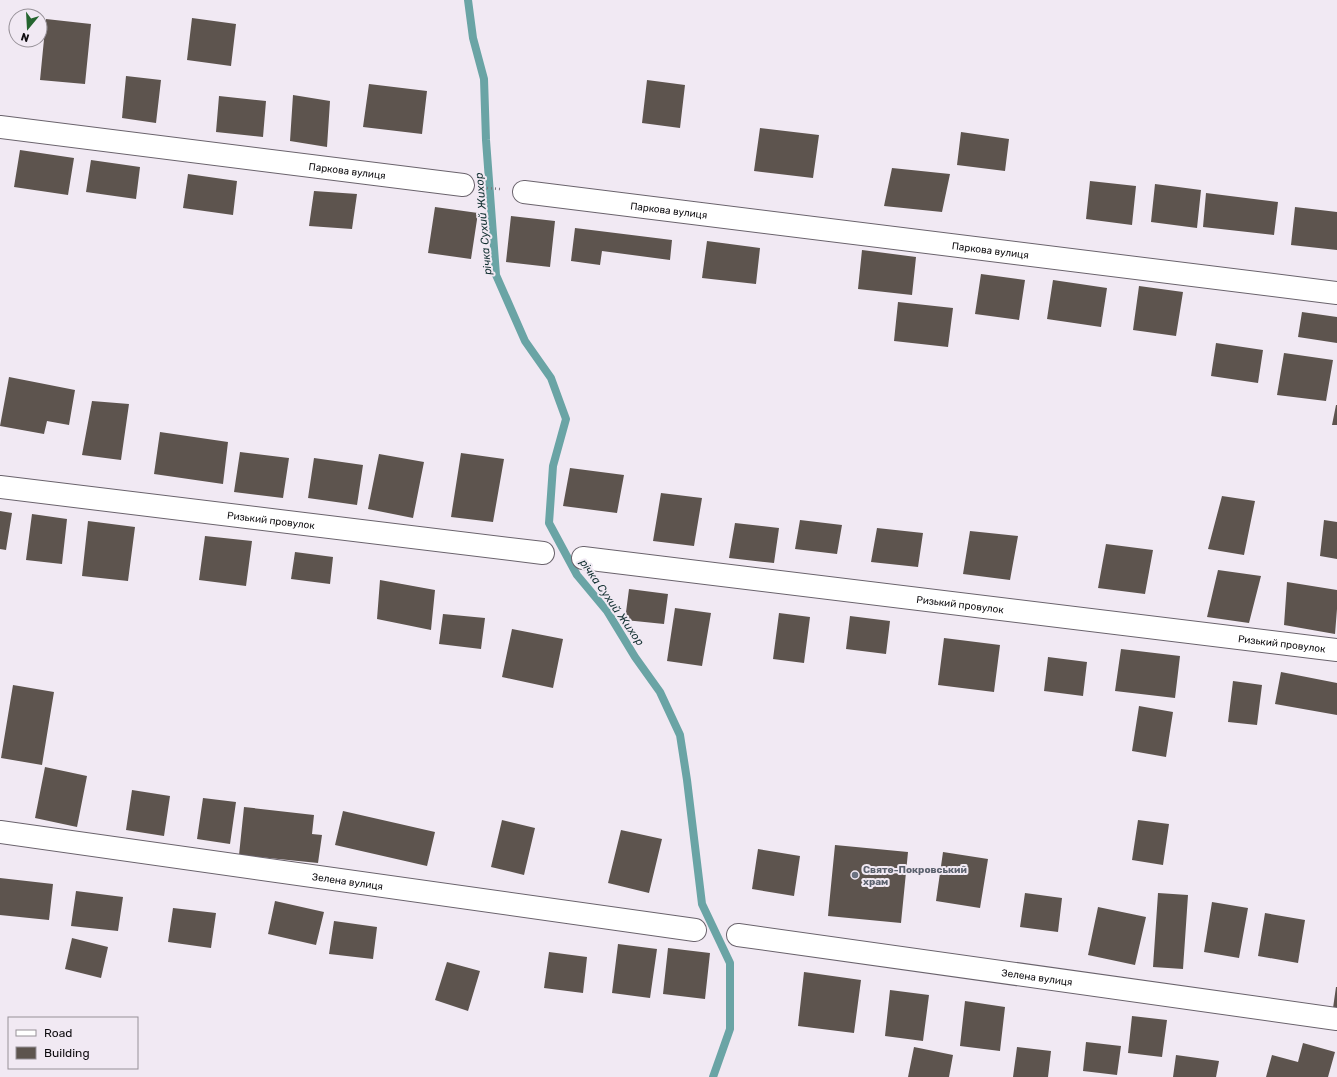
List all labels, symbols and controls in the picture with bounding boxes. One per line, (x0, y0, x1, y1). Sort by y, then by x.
north arrow (8, 8, 48, 48)
text: N (19, 30, 31, 44)
street label: Паркова вулиця (308, 161, 386, 182)
water label: річка Сухий Жихор (473, 172, 494, 276)
street label: Паркова вулиця (630, 200, 708, 222)
street label: Паркова вулиця (951, 240, 1029, 262)
street label: Ризький провулок (226, 510, 316, 532)
water label: річка Сухий Жихор (577, 557, 647, 648)
street label: Ризький провулок (916, 594, 1005, 616)
street label: Ризький провулок (1237, 633, 1327, 656)
place label: Свято-Покровський храм (863, 864, 967, 888)
marker: Свято-Покровський храм (850, 870, 860, 880)
street label: Зелена вулиця (311, 871, 384, 893)
street label: Зелена вулиця (1001, 967, 1073, 989)
legend (8, 1017, 138, 1069)
text: Road (44, 1026, 72, 1040)
text: Building (44, 1046, 90, 1060)

